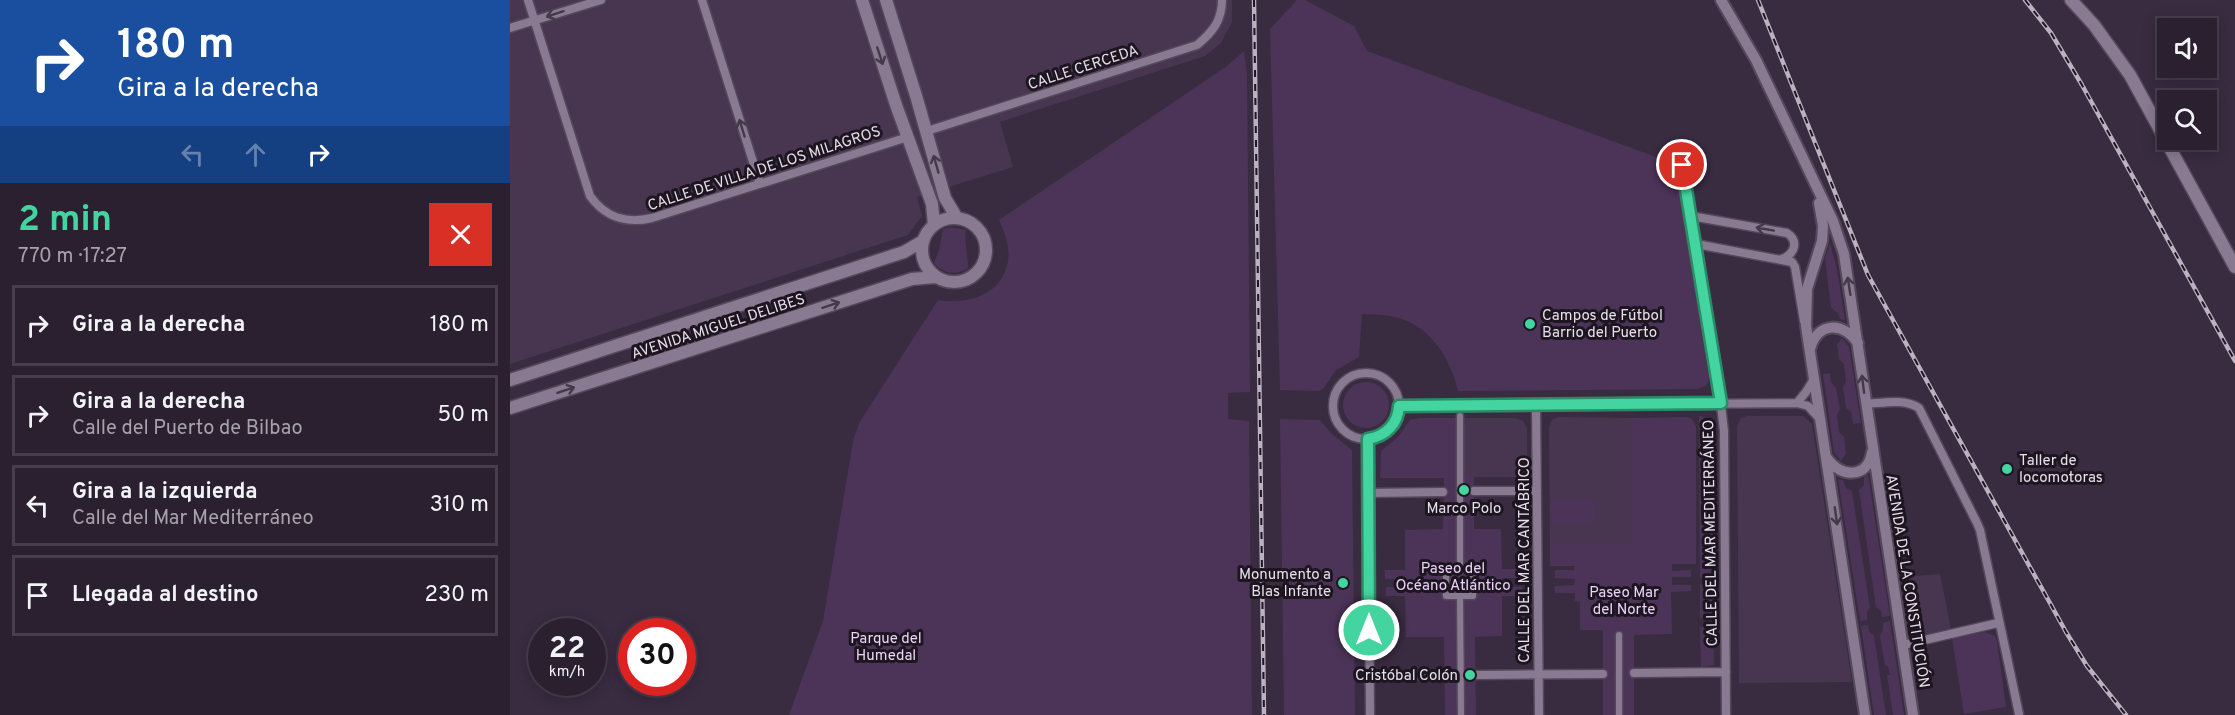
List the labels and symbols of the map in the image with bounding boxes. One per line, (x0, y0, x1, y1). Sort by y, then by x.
one-way arrow (546, 9, 565, 20)
street label: CALLE CERCEDA (1026, 42, 1141, 95)
one-way arrow (875, 46, 886, 65)
one-way arrow (736, 119, 747, 138)
street label: CALLE DE VILLA DE LOS MILAGROS (646, 123, 883, 216)
pin (1656, 139, 1707, 190)
one-way arrow (929, 155, 941, 174)
one-way arrow (1756, 223, 1775, 234)
one-way arrow (1844, 277, 1855, 296)
street label: AVENIDA MIGUEL DELIBES (629, 290, 808, 364)
one-way arrow (821, 299, 840, 310)
place label: Campos de Fútbol Barrio del Puerto (1542, 307, 1663, 343)
marker: Campos de Fútbol Barrio del Puerto (1523, 317, 1537, 331)
one-way arrow (1857, 375, 1868, 394)
one-way arrow (556, 384, 575, 395)
street label: CALLE DEL MAR MEDITERRÁNEO (1699, 419, 1723, 647)
place label: Taller de locomotoras (2019, 452, 2103, 488)
street label: CALLE DEL MAR CANTÁBRICO (1515, 457, 1535, 663)
marker: Taller de locomotoras (2000, 462, 2014, 476)
street label: AVENIDA DE LA CONSTITUCIÓN (1880, 473, 1935, 689)
marker: Marco Polo (1457, 483, 1471, 497)
place label: Marco Polo (1427, 500, 1501, 519)
one-way arrow (1830, 505, 1841, 525)
park label: Paseo del Océano Atlántico (1395, 560, 1511, 596)
place label: Monumento a Blas Infante (1239, 566, 1331, 602)
marker: Monumento a Blas Infante (1336, 576, 1350, 590)
park label: Paseo Mar del Norte (1589, 584, 1659, 620)
position arrow (1337, 598, 1401, 662)
speed limit sign: 30 (618, 618, 696, 696)
park label: Parque del Humedal (850, 630, 922, 666)
place label: Cristóbal Colón (1355, 667, 1458, 686)
marker: Cristóbal Colón (1463, 668, 1477, 682)

